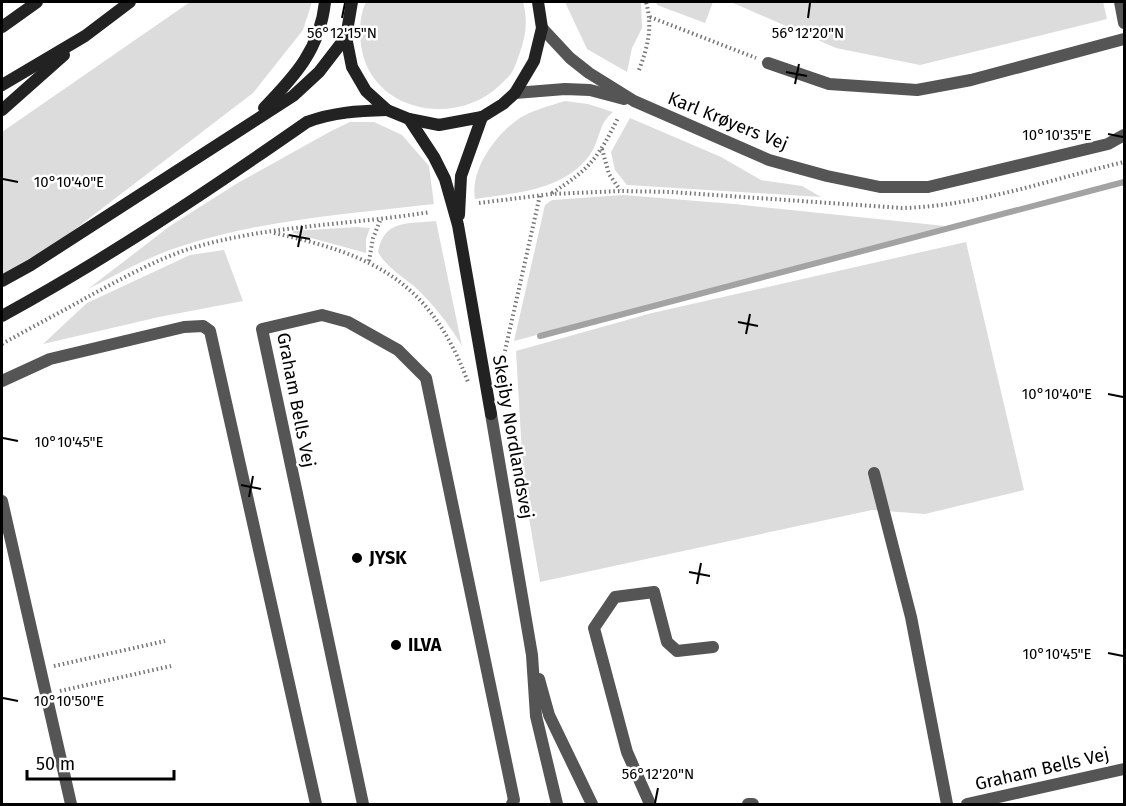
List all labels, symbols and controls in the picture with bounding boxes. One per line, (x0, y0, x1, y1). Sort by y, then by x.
text: 56°12'15"N (307, 24, 377, 42)
text: 56°12'20"N (772, 24, 844, 42)
street label: Karl Krøyers Vej (665, 87, 791, 155)
text: 10°10'35"E (1022, 126, 1092, 144)
text: 10°10'40"E (34, 173, 104, 191)
street label: Graham Bells Vej (272, 331, 320, 469)
street label: Skejby Nordlandsvej (488, 353, 538, 521)
text: 10°10'40"E (1022, 385, 1092, 403)
text: 10°10'45"E (34, 433, 104, 451)
place label: JYSK (368, 547, 407, 569)
marker: JYSK (350, 551, 364, 565)
place label: ILVA (408, 634, 442, 656)
marker: ILVA (389, 638, 403, 652)
text: 10°10'45"E (1022, 645, 1092, 663)
text: 10°10'50"E (34, 692, 104, 710)
scale bar (27, 743, 174, 781)
street label: Graham Bells Vej (973, 743, 1111, 795)
text: 50 m (36, 753, 75, 775)
text: 56°12'20"N (622, 765, 694, 783)

